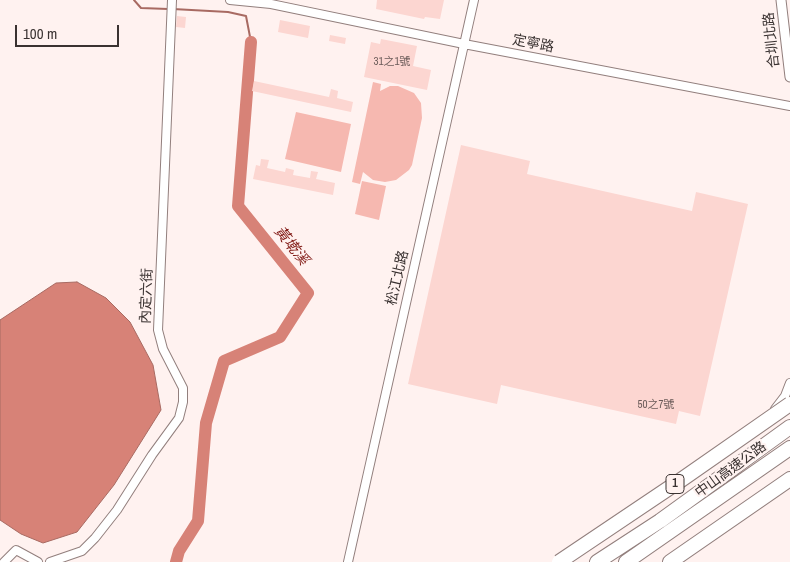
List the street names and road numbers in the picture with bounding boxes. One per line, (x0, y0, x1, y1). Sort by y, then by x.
street label: 合圳北路 (761, 11, 783, 69)
street label: 定寧路 (511, 32, 555, 56)
street label: 松江北路 (384, 249, 412, 307)
street label: 內定六街 (138, 268, 156, 324)
street label: 中山高速公路 (692, 439, 770, 501)
road number: 1 (666, 474, 684, 494)

